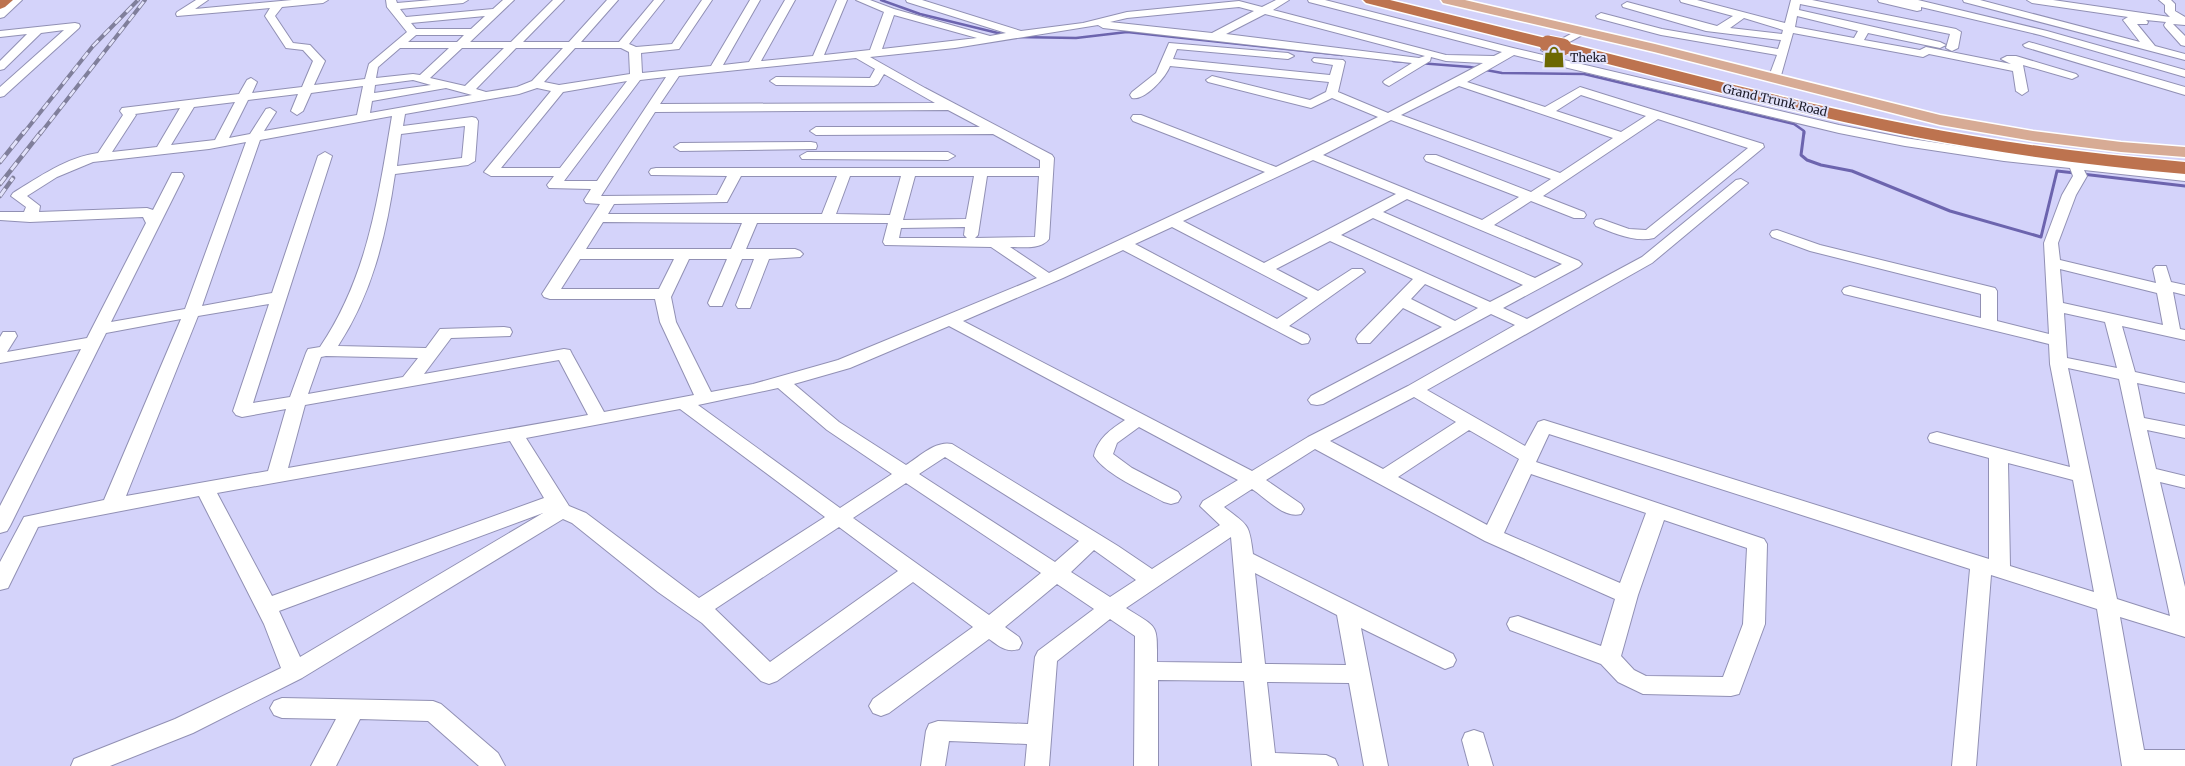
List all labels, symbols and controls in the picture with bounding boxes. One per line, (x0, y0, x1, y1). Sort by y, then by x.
shop icon: Theka (1541, 44, 1567, 70)
place label: Theka (1570, 50, 1607, 65)
street label: Grand Trunk Road (1721, 81, 1829, 119)

